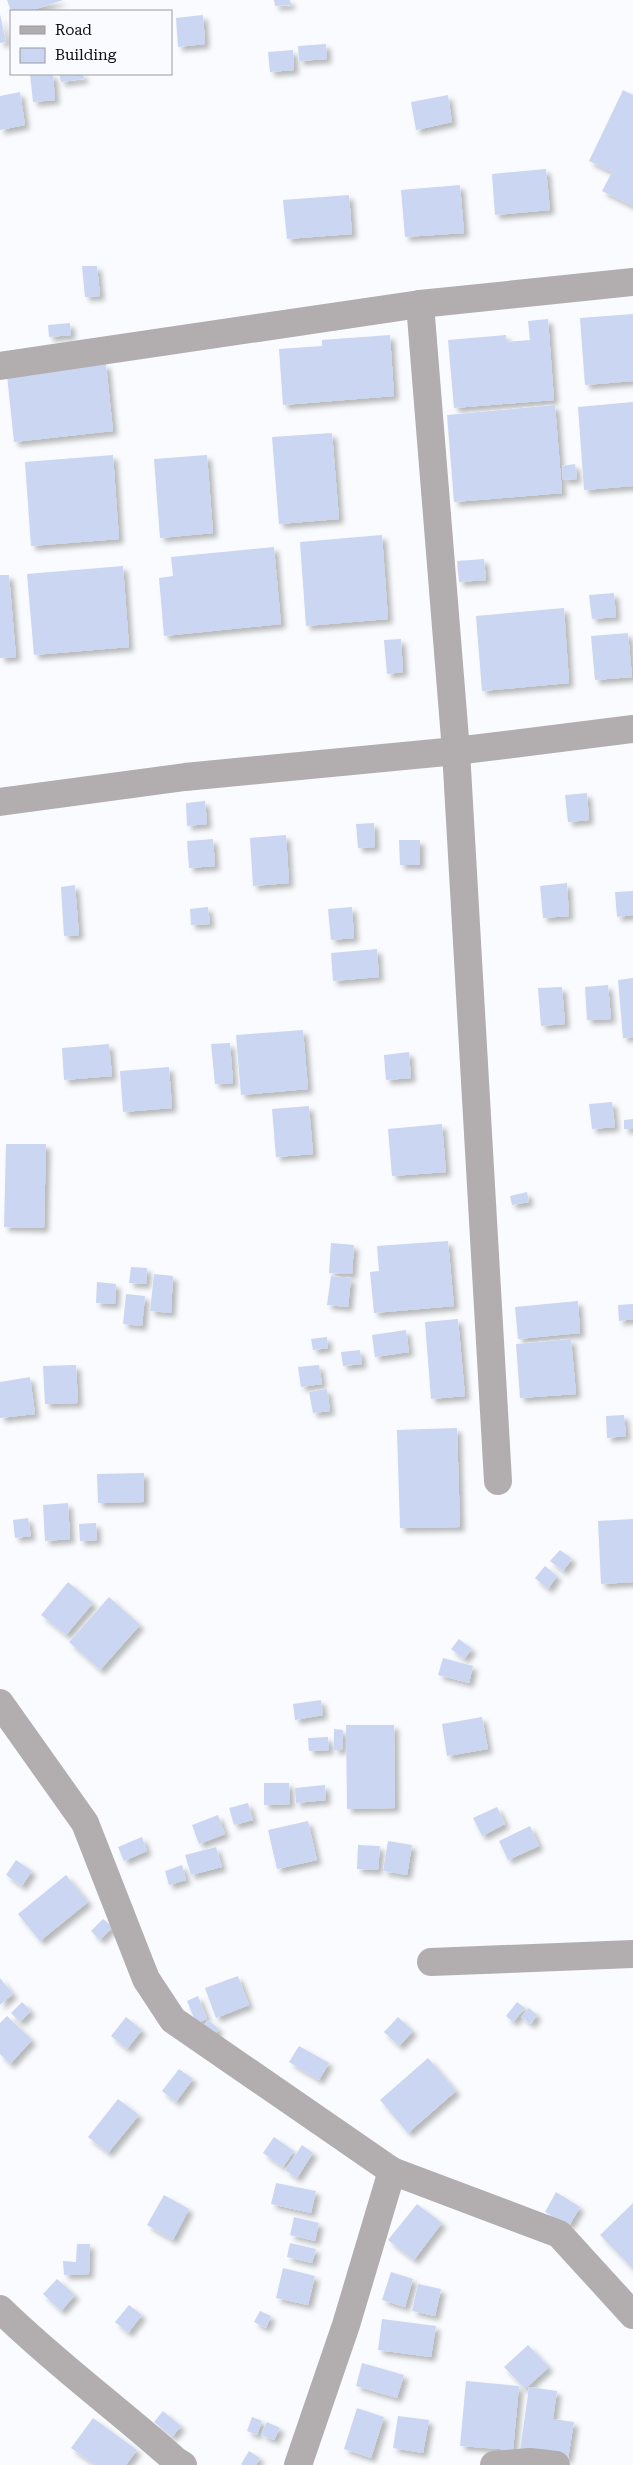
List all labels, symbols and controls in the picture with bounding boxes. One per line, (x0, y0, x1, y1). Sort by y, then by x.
legend (10, 10, 172, 75)
text: Road (55, 21, 92, 39)
text: Building (55, 46, 117, 64)

